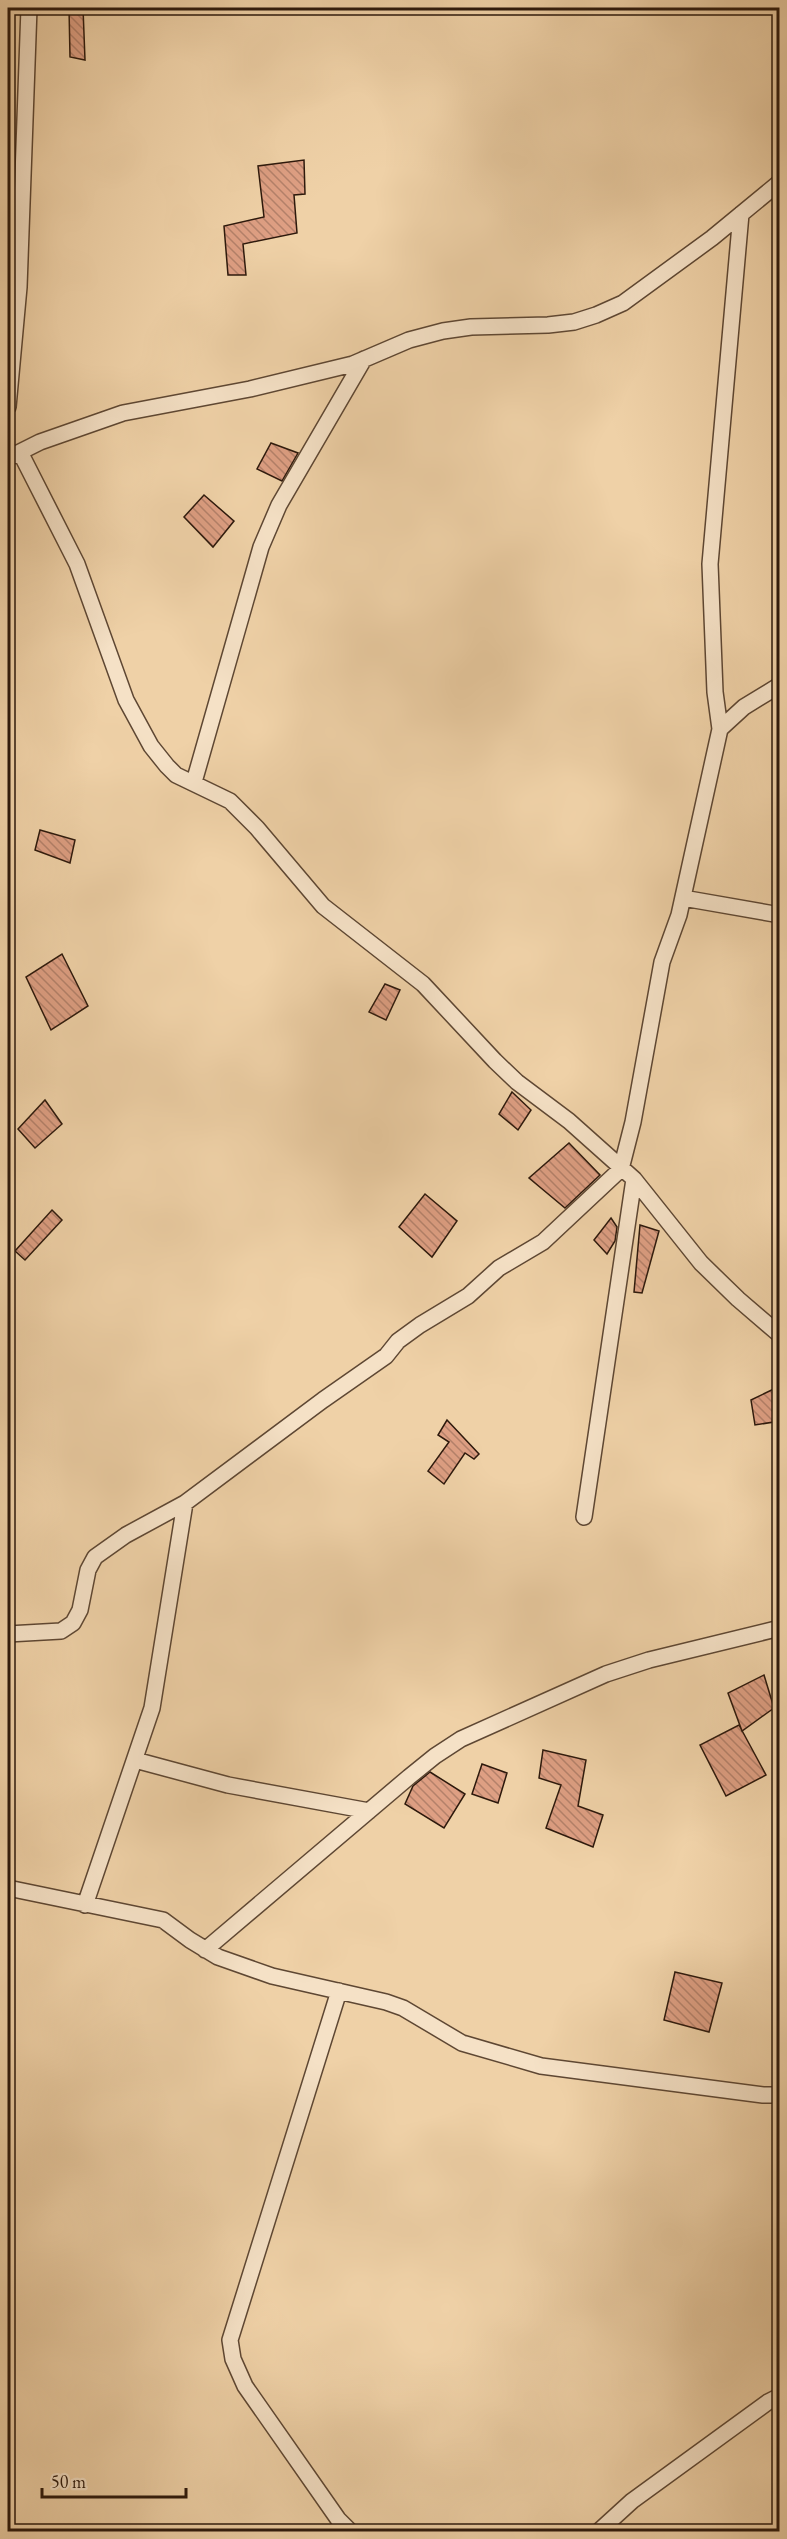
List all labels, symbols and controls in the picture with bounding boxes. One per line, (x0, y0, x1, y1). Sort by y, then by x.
scale bar (42, 2461, 186, 2499)
text: 50 m (51, 2470, 86, 2493)

